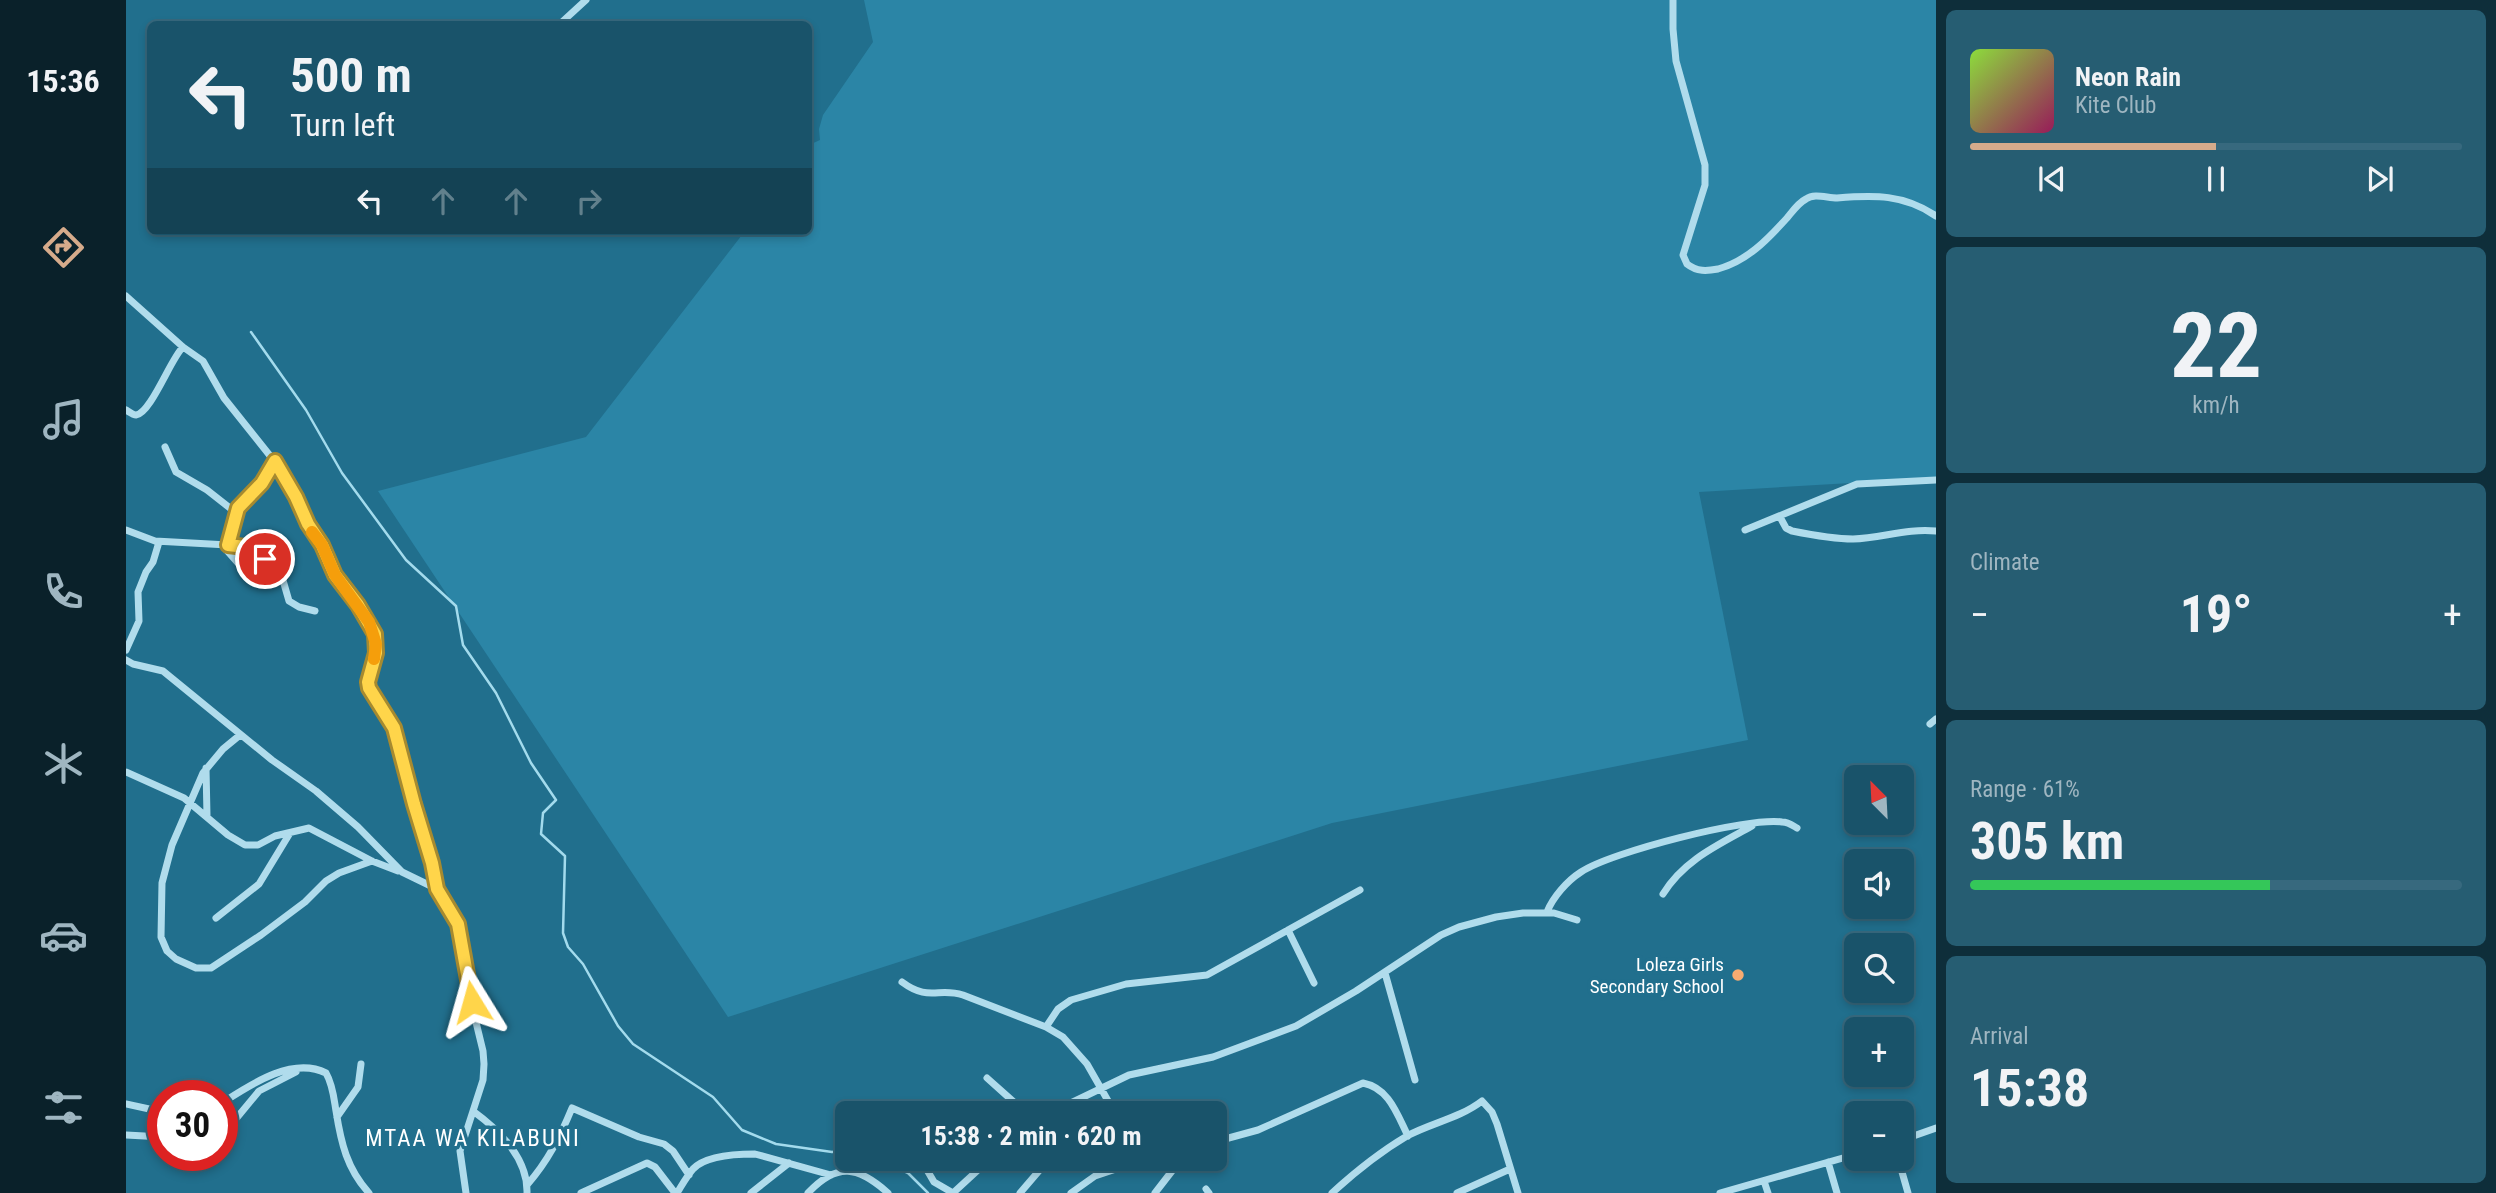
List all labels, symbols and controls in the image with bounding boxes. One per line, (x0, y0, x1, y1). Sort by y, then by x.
text: 500 m (290, 47, 412, 104)
icon: left (175, 49, 266, 140)
text: 15:36 (26, 62, 100, 100)
text: Neon Rain (2075, 62, 2181, 92)
text: Kite Club (2075, 92, 2156, 119)
text: Turn left (290, 106, 395, 144)
icon: previous (2033, 160, 2071, 198)
icon: pause (2197, 160, 2235, 198)
icon: next (2361, 160, 2399, 198)
icon: left (351, 182, 389, 220)
icon: ahead (424, 182, 462, 220)
icon: ahead (497, 182, 535, 220)
icon: right (570, 182, 608, 220)
icon: directions (39, 223, 88, 272)
text: 22 (2170, 293, 2262, 399)
text: km/h (2192, 392, 2240, 419)
icon: music (39, 395, 88, 444)
pin (235, 529, 295, 589)
icon: arrive (246, 540, 284, 578)
text: Climate (1970, 549, 2040, 576)
icon: phone (39, 567, 88, 616)
text: 19° (2180, 584, 2252, 645)
text: − (1970, 593, 1989, 637)
text: + (2443, 593, 2462, 637)
icon: climate (39, 739, 88, 788)
north arrow (1844, 765, 1914, 835)
map controls (1844, 765, 1914, 1171)
text: Range · 61% (1970, 776, 2080, 803)
text: 305 km (1970, 811, 2124, 872)
button: sound (1844, 849, 1914, 919)
icon: car (39, 911, 88, 960)
button: search (1844, 933, 1914, 1003)
place label: Loleza Girls Secondary School (1590, 953, 1724, 998)
position arrow (435, 965, 509, 1039)
marker: Loleza Girls Secondary School (1730, 967, 1746, 983)
button: + (1844, 1017, 1914, 1087)
text: Arrival (1970, 1023, 2029, 1050)
text: 15:38 (1970, 1058, 2089, 1119)
speed limit sign: 30 (147, 1080, 238, 1171)
icon: filters (39, 1083, 88, 1132)
button: − (1844, 1101, 1914, 1171)
text: 15:38 · 2 min · 620 m (921, 1121, 1141, 1151)
district label: MTAA WA KILABUNI (365, 1125, 581, 1152)

